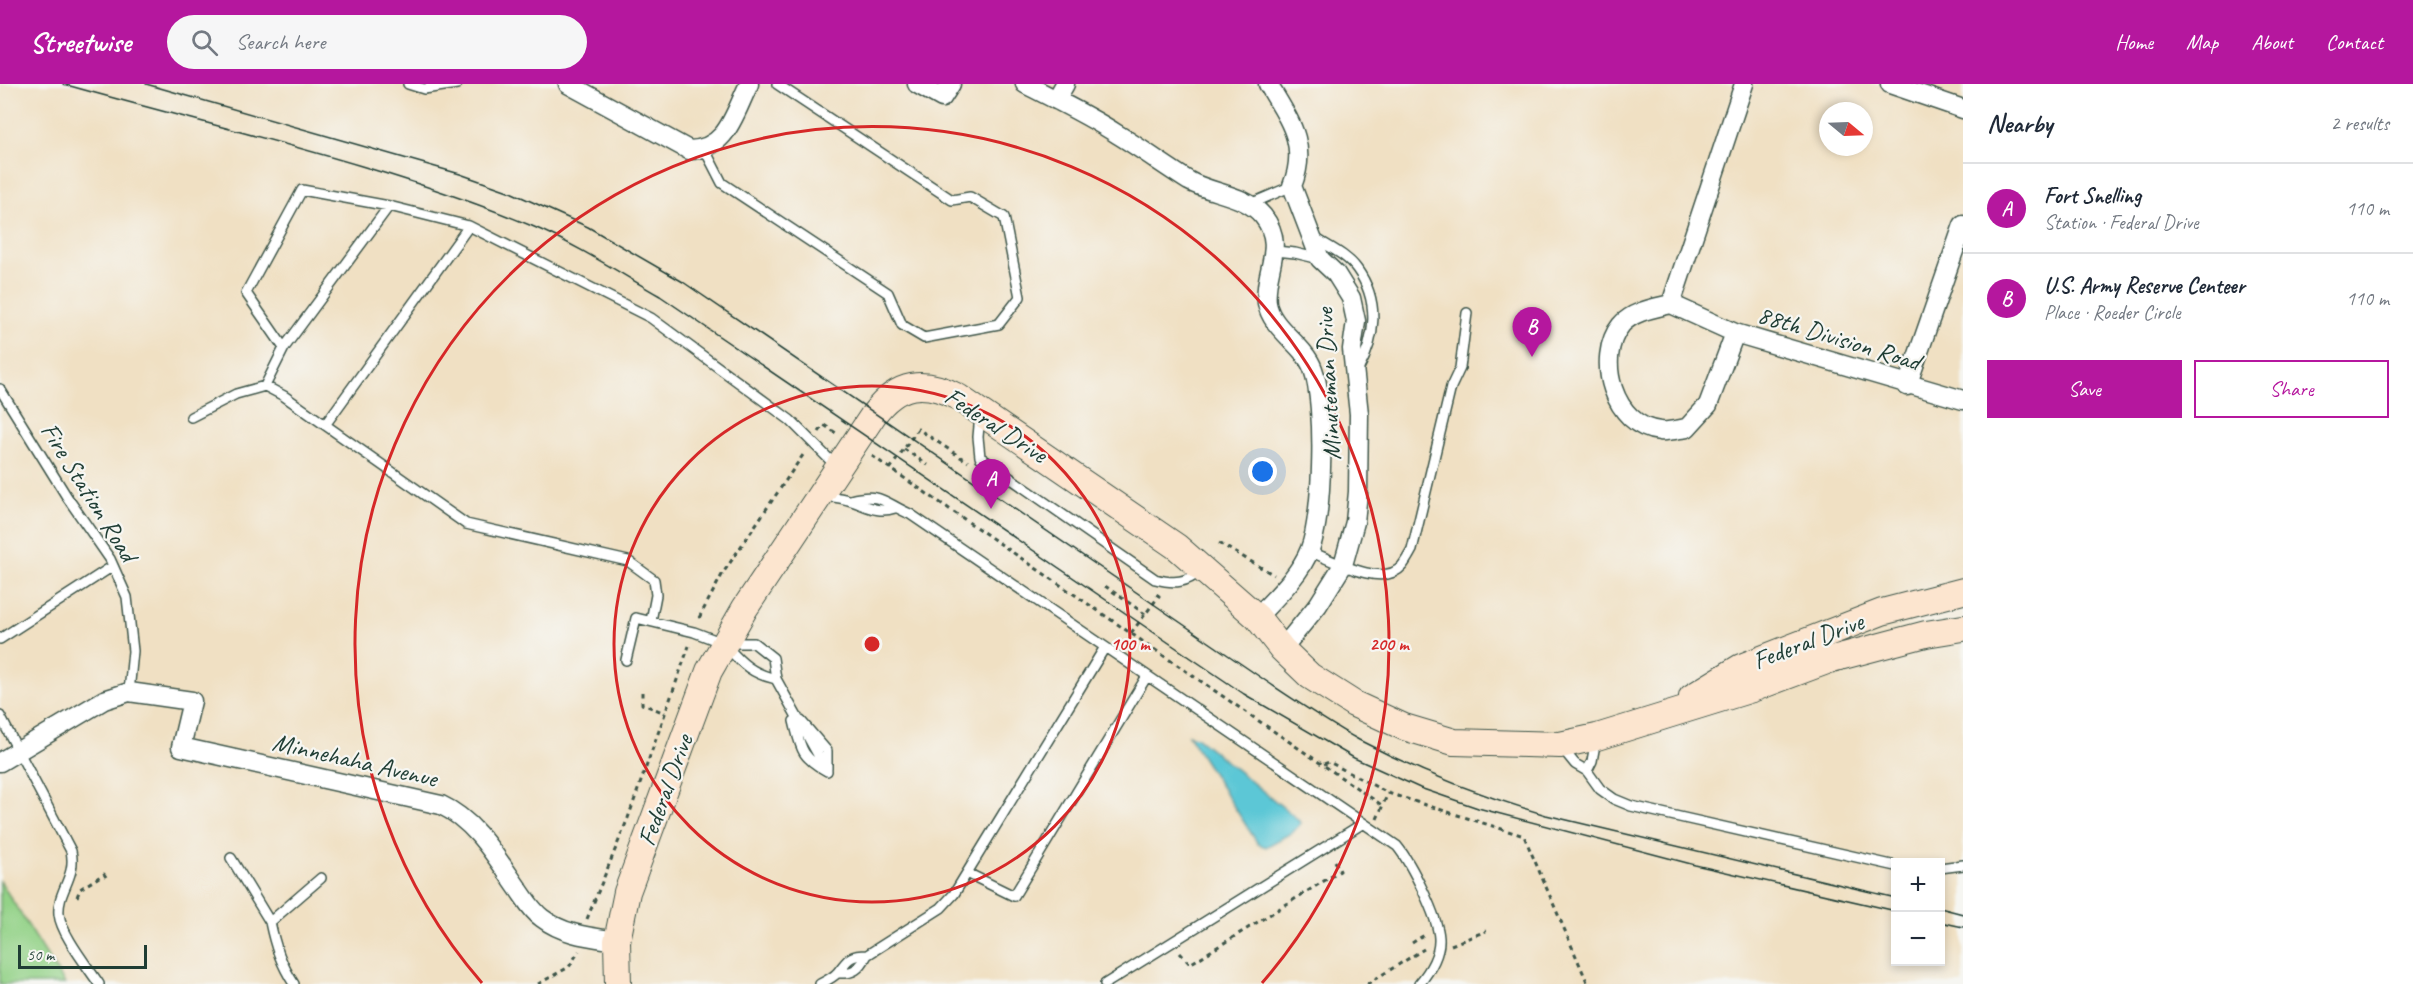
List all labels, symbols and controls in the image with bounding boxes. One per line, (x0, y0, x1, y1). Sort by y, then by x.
search box (167, 15, 587, 69)
text: Streetwise (30, 25, 131, 60)
icon: search (188, 26, 221, 59)
text: Search here (236, 28, 325, 56)
text: Home (2115, 29, 2153, 55)
text: Map (2186, 29, 2218, 55)
text: About (2251, 29, 2293, 55)
text: Contact (2326, 29, 2383, 55)
north arrow (1819, 102, 1873, 156)
text: Nearby (1987, 107, 2052, 140)
text: 2 results (2330, 111, 2389, 136)
text: Fort Snelling (2044, 182, 2141, 210)
text: A (2001, 196, 2012, 221)
text: 110 m (2346, 196, 2389, 221)
text: Station · Federal Drive (2044, 210, 2199, 235)
text: U.S. Army Reserve Centeer (2044, 272, 2245, 300)
text: B (2001, 286, 2012, 311)
text: 110 m (2346, 286, 2389, 311)
street label: 88th Division Road (1754, 298, 1928, 380)
text: Place · Roeder Circle (2044, 300, 2180, 325)
street label: Minuteman Drive (1307, 305, 1348, 461)
pin: B (1512, 308, 1552, 357)
button: Save (1987, 360, 2182, 418)
button: Share (2194, 360, 2389, 418)
street label: Federal Drive (938, 380, 1055, 471)
street label: Fire Station Road (33, 416, 147, 571)
your location (1248, 457, 1277, 486)
pin: A (972, 460, 1010, 509)
street label: Federal Drive (1748, 604, 1869, 677)
text: 100 m (1111, 633, 1151, 655)
text: 200 m (1370, 633, 1410, 655)
centre of rings (862, 634, 882, 654)
street label: Minnehaha Avenue (270, 725, 443, 796)
street label: Federal Drive (630, 728, 701, 850)
map controls (1891, 858, 1945, 966)
button: + (1891, 858, 1945, 912)
button: − (1891, 912, 1945, 966)
scale bar (18, 942, 147, 970)
text: 50 m (27, 945, 54, 965)

